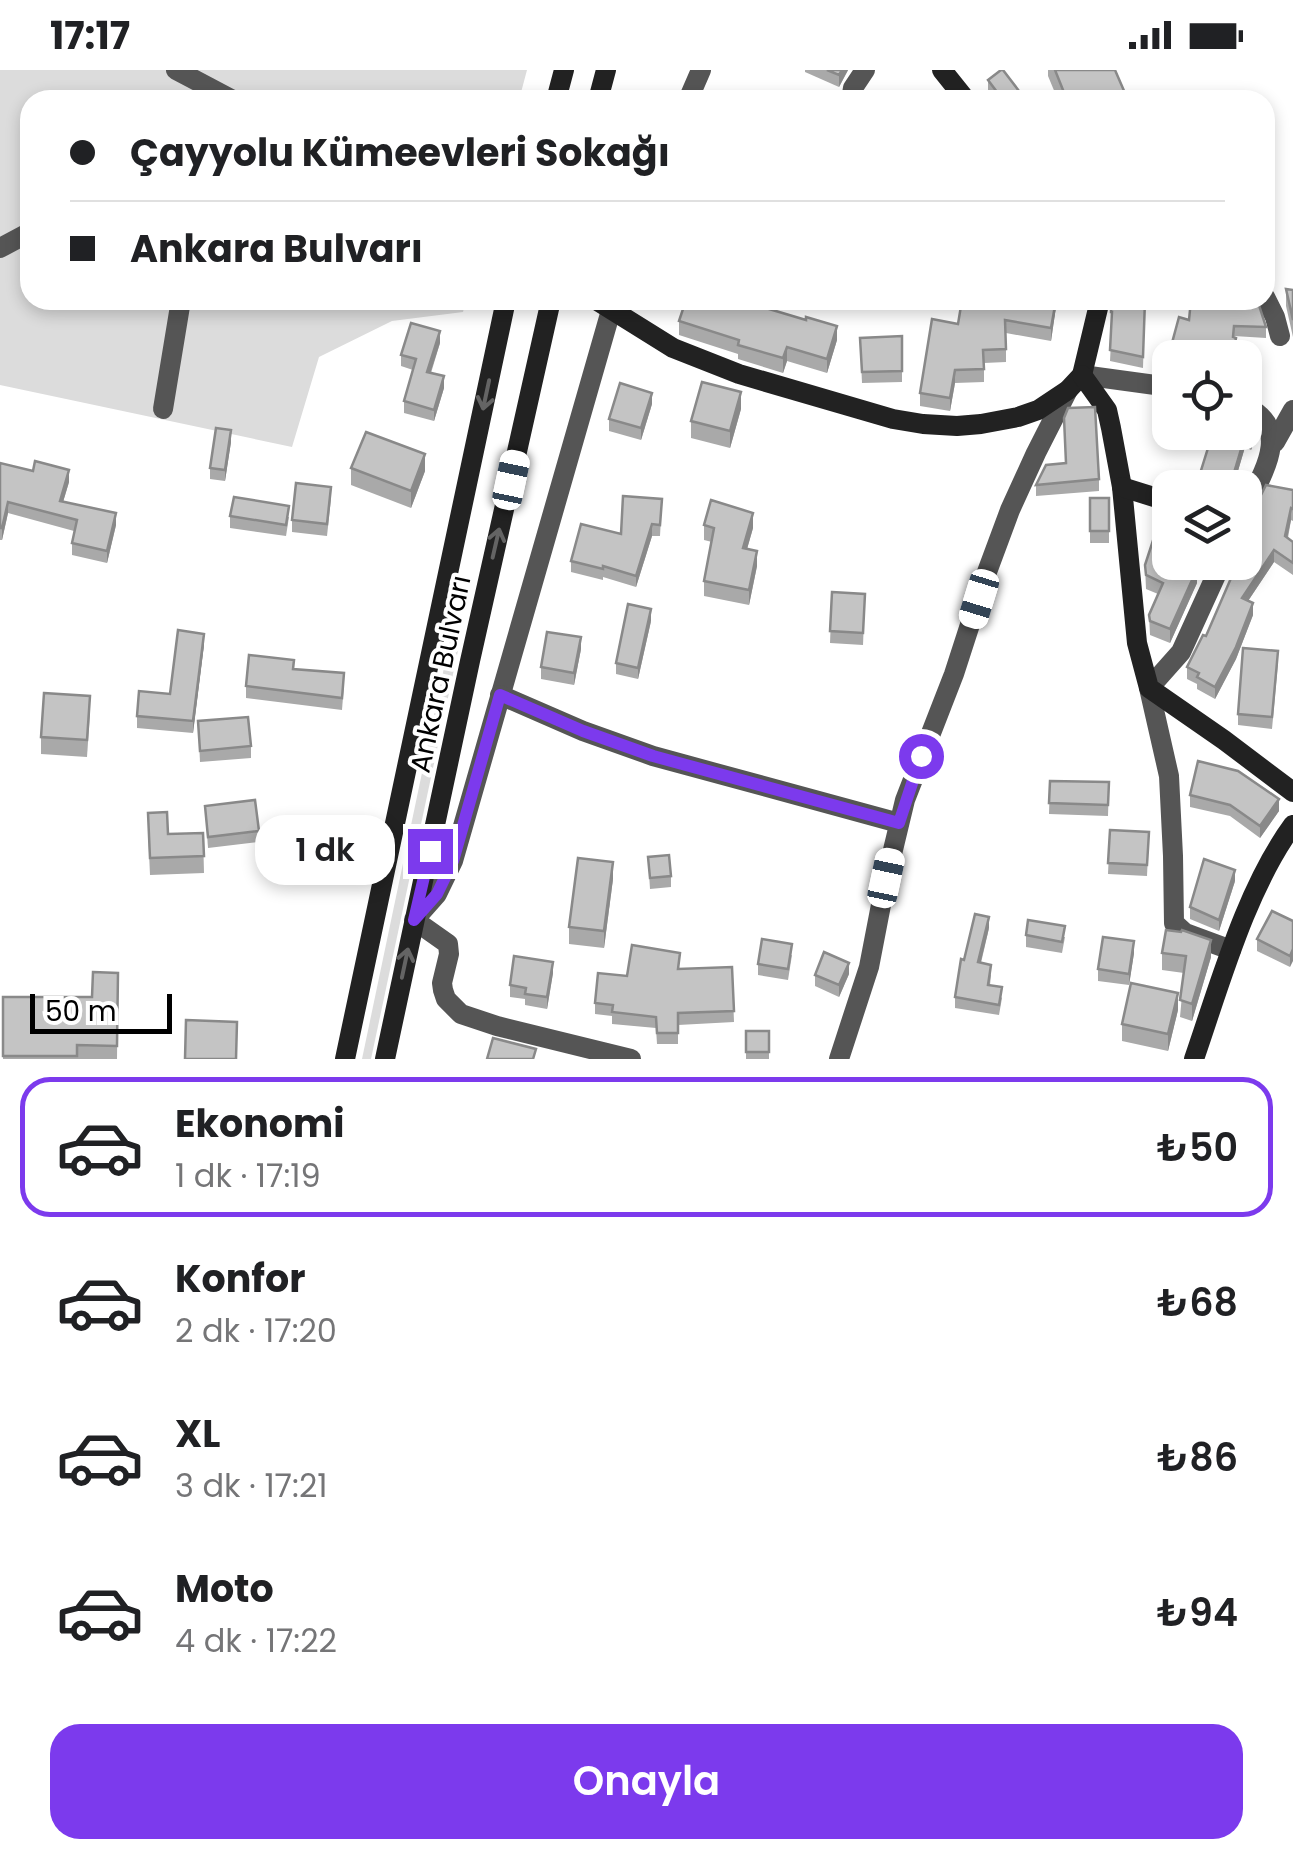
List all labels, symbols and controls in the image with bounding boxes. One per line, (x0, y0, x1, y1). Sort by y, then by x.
text: 17:17 (50, 9, 130, 62)
text: Çayyolu Kümeevleri Sokağı (130, 126, 670, 179)
text: Ankara Bulvarı (130, 222, 423, 275)
map controls (1152, 340, 1262, 580)
button: locate (1152, 340, 1262, 450)
one-way arrow (475, 378, 494, 410)
car (490, 448, 532, 512)
button: layers (1152, 470, 1262, 580)
one-way arrow (488, 528, 507, 560)
car (956, 566, 1002, 632)
street label: Ankara Bulvarı (401, 572, 480, 776)
route start (899, 734, 944, 779)
callout: 1 dk (255, 816, 395, 886)
text: 1 dk (295, 827, 355, 872)
route end (408, 829, 453, 874)
car (865, 846, 907, 910)
one-way arrow (396, 948, 415, 980)
scale bar (30, 989, 172, 1034)
text: 50 m (45, 992, 116, 1031)
text: Ekonomi (175, 1097, 345, 1150)
icon: car (55, 1102, 145, 1192)
text: ₺50 (1157, 1121, 1238, 1174)
text: 1 dk · 17:19 (175, 1153, 321, 1198)
text: Konfor (175, 1252, 305, 1305)
icon: car (55, 1257, 145, 1347)
text: ₺68 (1157, 1276, 1238, 1329)
text: 2 dk · 17:20 (175, 1308, 337, 1353)
text: XL (175, 1407, 220, 1460)
icon: car (55, 1412, 145, 1502)
text: ₺86 (1157, 1431, 1238, 1484)
text: 3 dk · 17:21 (175, 1463, 328, 1508)
text: Moto (175, 1562, 274, 1615)
icon: car (55, 1567, 145, 1657)
text: ₺94 (1157, 1586, 1238, 1639)
text: 4 dk · 17:22 (175, 1618, 337, 1663)
button: Onayla (50, 1724, 1243, 1839)

